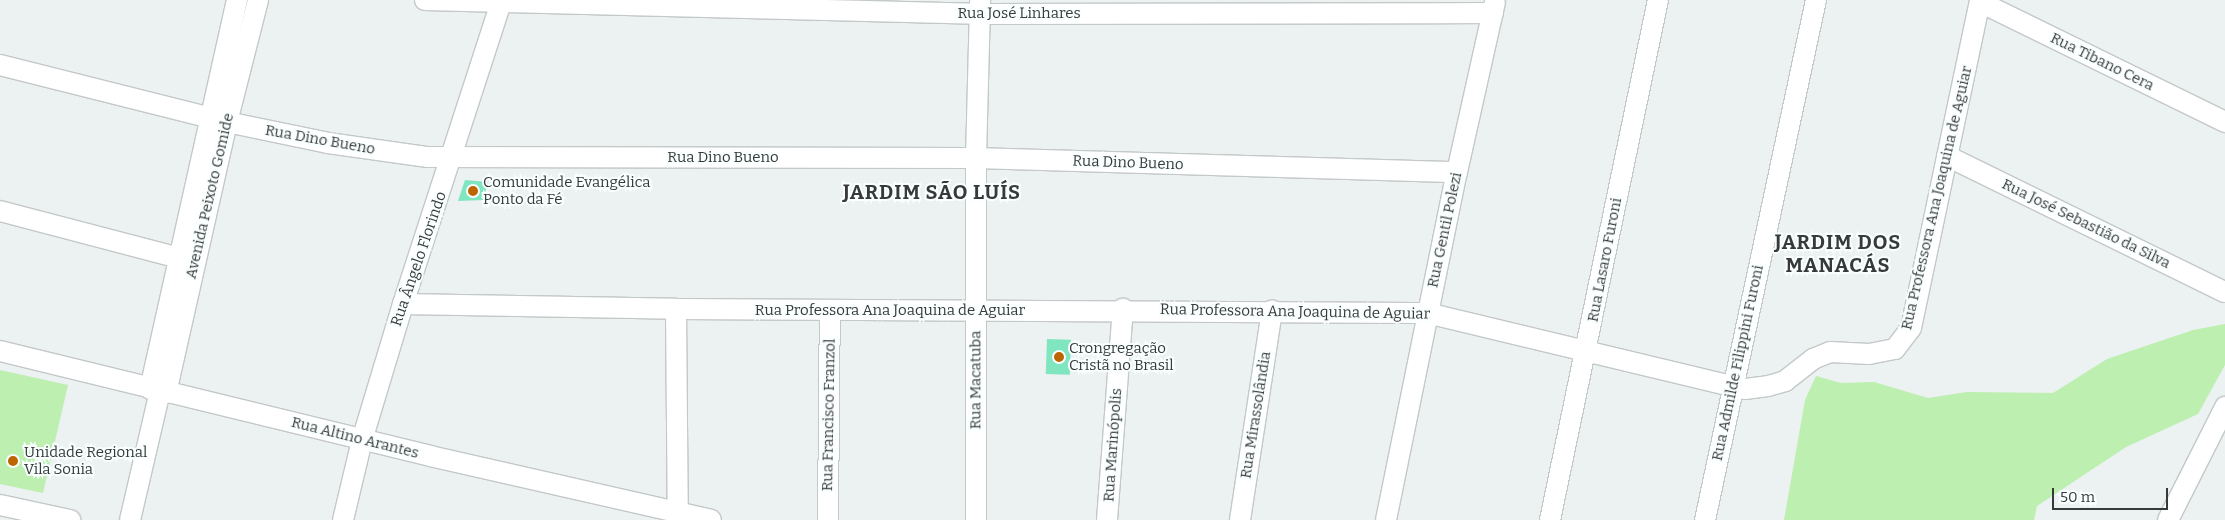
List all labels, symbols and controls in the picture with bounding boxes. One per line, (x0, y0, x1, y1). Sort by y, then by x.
street label: Rua José Linhares (957, 5, 1081, 23)
street label: Rua Tibano Cera (2047, 29, 2157, 95)
street label: Rua Professora Ana Joaquina de Aguiar (1898, 64, 1976, 332)
street label: Avenida Peixoto Gomide (182, 111, 238, 281)
street label: Rua Dino Bueno (264, 121, 376, 159)
street label: Rua Dino Bueno (667, 149, 779, 167)
street label: Rua Dino Bueno (1072, 152, 1184, 174)
street label: Rua Gentil Polezi (1424, 171, 1466, 289)
place label: Comunidade Evangélica Ponto da Fé (483, 173, 650, 208)
street label: Rua José Sebastião da Silva (1999, 175, 2173, 273)
district label: JARDIM SÃO LUÍS (841, 180, 1023, 204)
marker: Comunidade Evangélica Ponto da Fé (467, 185, 479, 197)
street label: Rua Ângelo Florindo (387, 189, 451, 329)
street label: Rua Lasaro Furoni (1584, 196, 1626, 324)
district label: JARDIM DOS MANACÁS (1774, 231, 1902, 278)
street label: Rua Admilde Filippini Furoni (1708, 263, 1768, 463)
street label: Rua Professora Ana Joaquina de Aguiar (1160, 301, 1430, 323)
street label: Rua Professora Ana Joaquina de Aguiar (755, 302, 1025, 320)
street label: Rua Macatuba (967, 331, 985, 429)
street label: Rua Francisco Franzol (819, 339, 839, 491)
place label: Crongregação Cristã no Brasil (1069, 339, 1174, 374)
street label: Rua Mirassolândia (1237, 350, 1275, 480)
marker: Crongregação Cristã no Brasil (1053, 351, 1065, 363)
street label: Rua Marinópolis (1100, 388, 1126, 502)
street label: Rua Altino Arantes (289, 413, 421, 463)
place label: Unidade Regional Vila Sonia (24, 443, 147, 478)
marker: Unidade Regional Vila Sonia (6, 454, 20, 468)
scale bar (2055, 478, 2171, 510)
text: 50 m (2060, 488, 2095, 506)

